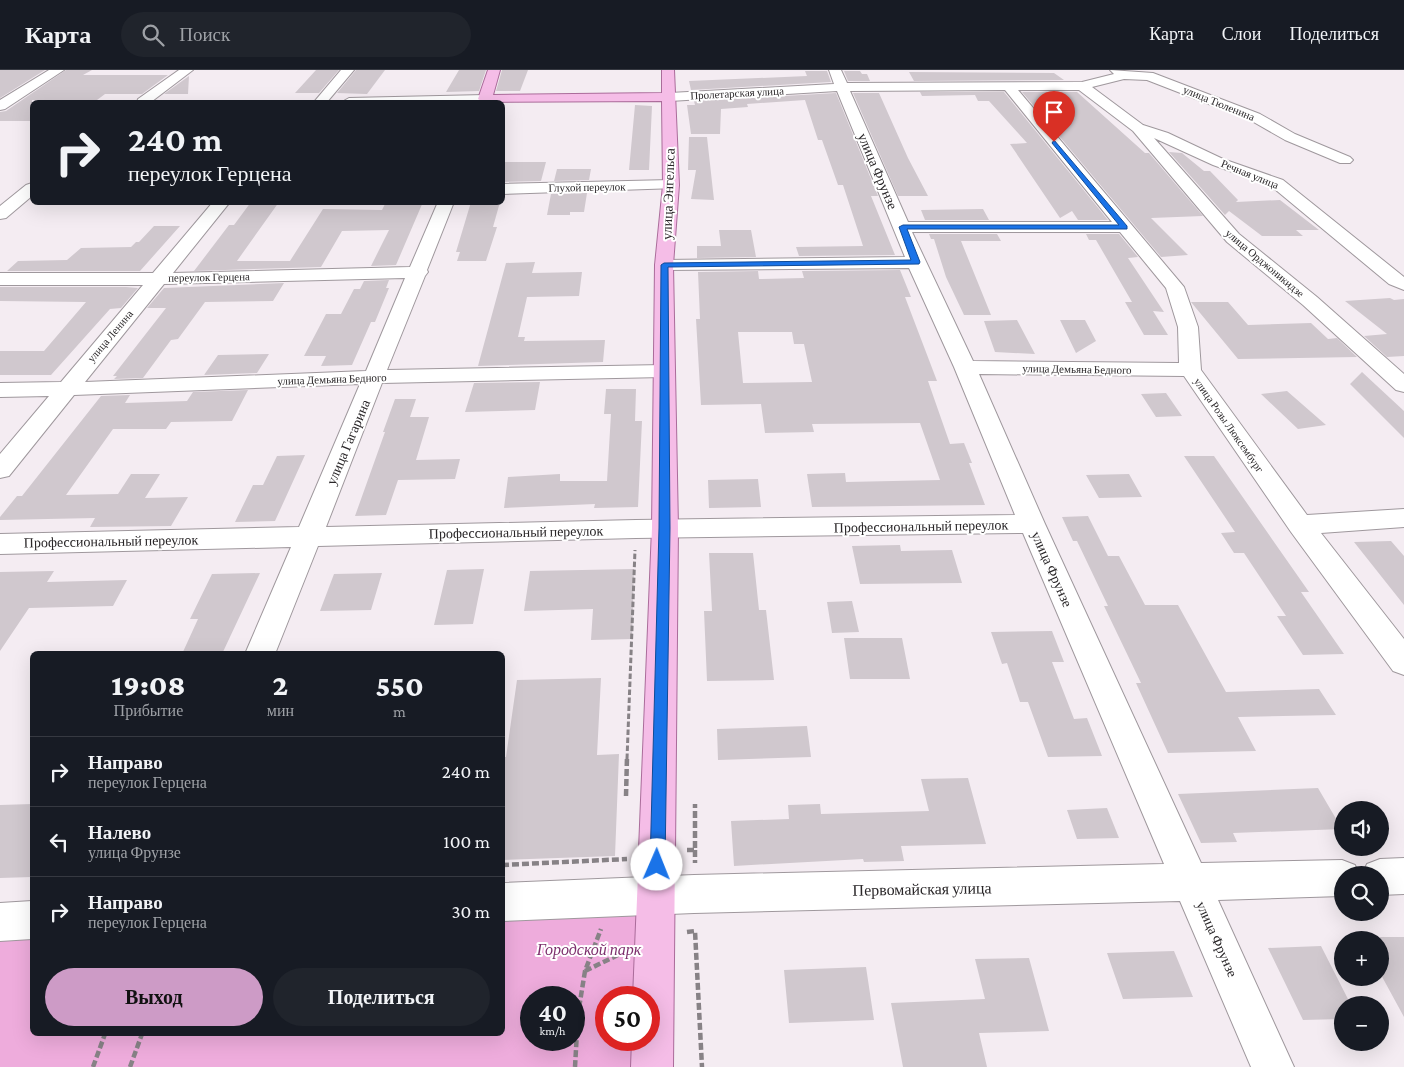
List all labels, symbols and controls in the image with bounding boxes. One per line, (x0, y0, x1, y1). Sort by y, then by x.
search box (121, 12, 471, 57)
text: Карта (25, 21, 91, 48)
icon: search (139, 21, 167, 49)
text: Поиск (179, 24, 230, 45)
text: Карта (1149, 24, 1194, 44)
text: Слои (1222, 24, 1261, 44)
text: Поделиться (1289, 24, 1379, 44)
street label: улица Тюленина (1181, 83, 1257, 123)
street label: Пролетарская улица (690, 85, 784, 101)
pin (1033, 91, 1075, 142)
icon: arrive (1040, 98, 1068, 126)
icon: right (45, 120, 110, 185)
text: 240 m (128, 120, 222, 159)
street label: улица Фрунзе (855, 130, 901, 212)
street label: улица Энгельса (658, 147, 678, 240)
street label: Речная улица (1219, 157, 1281, 191)
text: переулок Герцена (128, 161, 291, 186)
street label: Глухой переулок (548, 180, 626, 194)
street label: улица Орджоникидзе (1223, 227, 1307, 299)
street label: переулок Герцена (168, 270, 250, 284)
street label: улица Ленина (85, 308, 135, 364)
street label: улица Демьяна Бедного (1022, 362, 1132, 376)
street label: улица Демьяна Бедного (277, 371, 387, 387)
street label: улица Розы Люксембург (1192, 375, 1267, 475)
street label: улица Гагарина (323, 396, 374, 487)
street label: Профессиональный переулок (834, 516, 1009, 536)
street label: Профессиональный переулок (429, 522, 604, 542)
street label: улица Фрунзе (1028, 529, 1076, 609)
street label: Профессиональный переулок (24, 531, 199, 551)
text: 19:08 (111, 668, 185, 701)
text: 2 (273, 668, 288, 701)
text: 550 (375, 669, 424, 702)
text: Прибытие (114, 702, 183, 719)
text: мин (267, 702, 294, 719)
text: m (393, 703, 406, 720)
text: Направо (88, 752, 163, 773)
icon: right (45, 758, 73, 786)
text: 240 m (442, 761, 490, 782)
text: переулок Герцена (88, 774, 207, 791)
map controls (1334, 801, 1389, 1051)
button: sound (1334, 801, 1389, 856)
text: Налево (88, 822, 151, 843)
icon: left (45, 828, 73, 856)
text: 100 m (443, 831, 490, 852)
position arrow (630, 838, 682, 890)
text: улица Фрунзе (88, 844, 181, 861)
button: search (1334, 866, 1389, 921)
street label: Первомайская улица (852, 879, 992, 900)
text: Направо (88, 892, 163, 913)
icon: right (45, 898, 73, 926)
street label: улица Фрунзе (1193, 899, 1241, 979)
text: 30 m (451, 901, 490, 922)
text: переулок Герцена (88, 914, 207, 931)
button: + (1334, 931, 1389, 986)
park label: Городской парк (536, 941, 642, 959)
button: Выход (45, 968, 263, 1026)
button: Поделиться (273, 968, 490, 1026)
speed limit sign: 50 (595, 986, 660, 1051)
button: − (1334, 996, 1389, 1051)
text: 40 (538, 999, 567, 1026)
text: km/h (540, 1024, 565, 1038)

